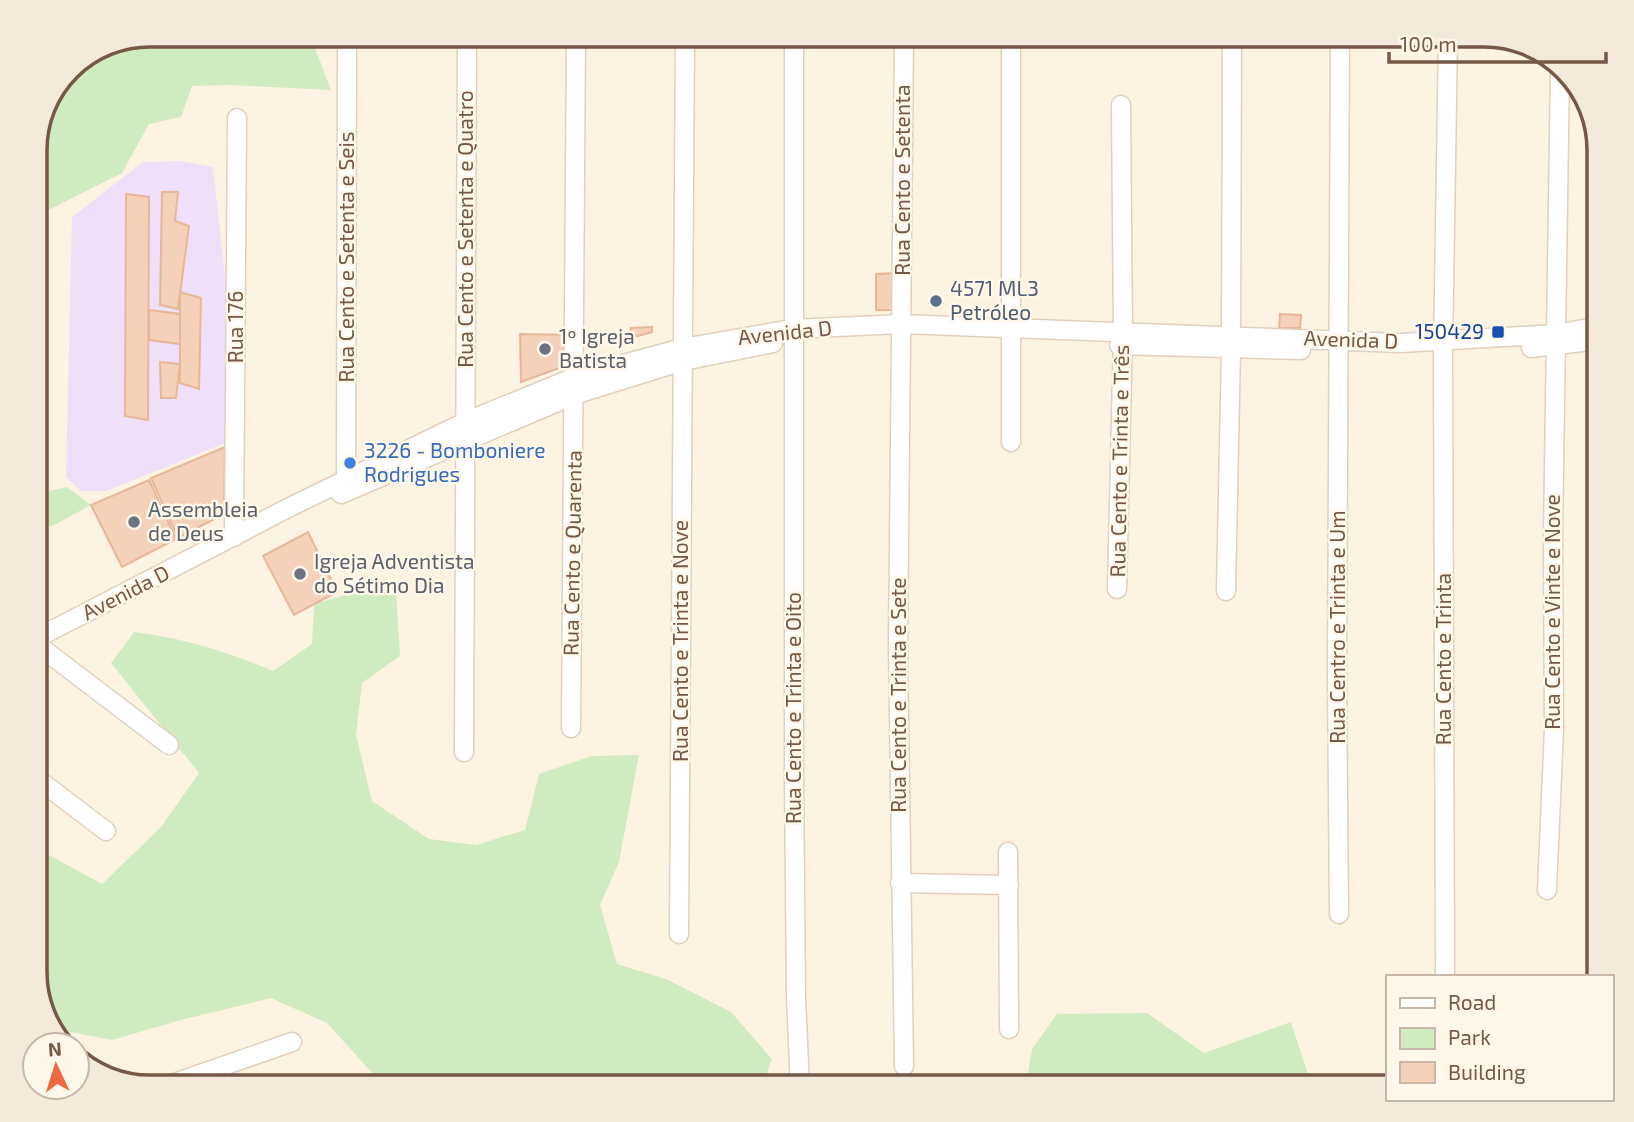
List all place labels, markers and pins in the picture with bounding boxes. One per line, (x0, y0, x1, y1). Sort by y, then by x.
place label: 4571 ML3 Petróleo (950, 275, 1039, 324)
marker: 4571 ML3 Petróleo (928, 293, 944, 309)
place label: 150429 (1415, 318, 1484, 343)
place label: 1º Igreja Batista (559, 323, 635, 372)
marker: 150429 (1490, 324, 1506, 340)
marker: 1º Igreja Batista (537, 341, 553, 357)
place label: 3226 - Bomboniere Rodrigues (364, 437, 545, 486)
marker: 3226 - Bomboniere Rodrigues (342, 455, 358, 471)
place label: Assembleia de Deus (148, 496, 258, 545)
marker: Assembleia de Deus (126, 514, 142, 530)
place label: Igreja Adventista do Sétimo Dia (314, 548, 475, 597)
marker: Igreja Adventista do Sétimo Dia (292, 566, 308, 582)

